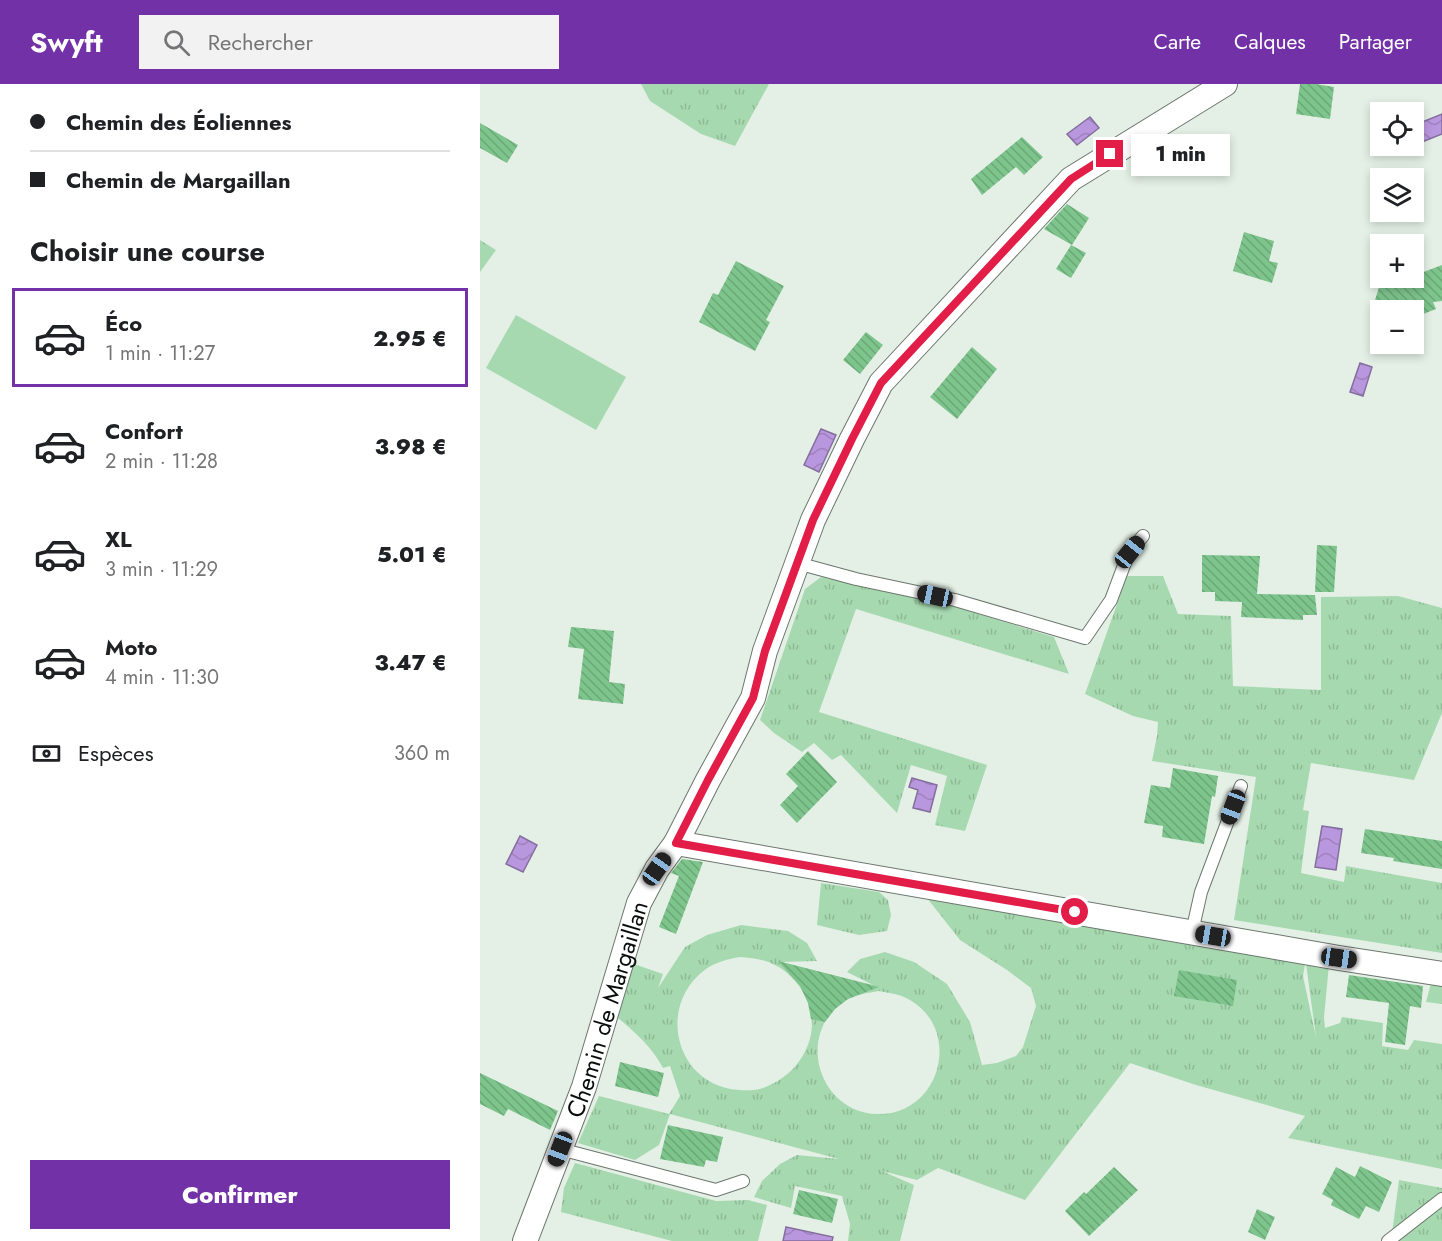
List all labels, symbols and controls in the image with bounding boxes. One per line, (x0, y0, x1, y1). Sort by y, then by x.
search box (139, 15, 559, 69)
text: Swyft (30, 22, 103, 63)
icon: search (160, 26, 193, 59)
text: Rechercher (208, 26, 313, 58)
text: Carte (1154, 27, 1201, 57)
text: Calques (1234, 27, 1306, 57)
text: Partager (1339, 27, 1412, 57)
map controls (1370, 102, 1424, 354)
button: locate (1370, 102, 1424, 156)
text: Chemin des Éoliennes (66, 106, 292, 138)
callout: 1 min (1131, 133, 1230, 175)
route end (1096, 140, 1123, 167)
text: 1 min (1155, 140, 1206, 169)
text: Chemin de Margaillan (66, 164, 291, 196)
button: layers (1370, 168, 1424, 222)
text: Choisir une course (30, 232, 265, 271)
button: + (1370, 234, 1424, 288)
button: − (1370, 300, 1424, 354)
text: Éco (105, 307, 142, 339)
icon: car (33, 311, 87, 365)
text: 2.95 € (373, 322, 447, 354)
text: 1 min · 11:27 (105, 339, 215, 368)
text: Confort (105, 415, 183, 447)
icon: car (33, 419, 87, 473)
text: 3.98 € (375, 430, 447, 462)
text: 2 min · 11:28 (105, 447, 218, 476)
text: XL (105, 523, 132, 555)
icon: car (33, 527, 87, 581)
car (1112, 532, 1148, 572)
text: 5.01 € (377, 538, 447, 570)
text: 3 min · 11:29 (105, 555, 218, 584)
car (916, 583, 954, 609)
text: Moto (105, 631, 158, 663)
icon: car (33, 635, 87, 689)
text: 3.47 € (375, 646, 447, 678)
text: 4 min · 11:30 (105, 663, 219, 692)
icon: cash (30, 737, 63, 770)
text: Espèces (78, 737, 154, 769)
text: 360 m (394, 739, 450, 768)
car (1218, 787, 1248, 827)
car (639, 849, 675, 889)
street label: Chemin de Margaillan (556, 896, 656, 1123)
route start (1061, 898, 1088, 925)
car (1194, 924, 1232, 948)
car (1320, 947, 1358, 969)
car (545, 1129, 575, 1169)
button: Confirmer (30, 1160, 450, 1229)

